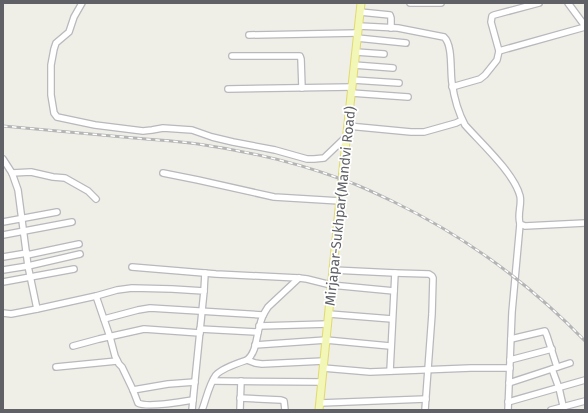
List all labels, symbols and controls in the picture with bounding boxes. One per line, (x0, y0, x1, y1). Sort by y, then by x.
street label: Mirjapar-Sukhpar(Mandvi Road) (322, 105, 359, 307)

